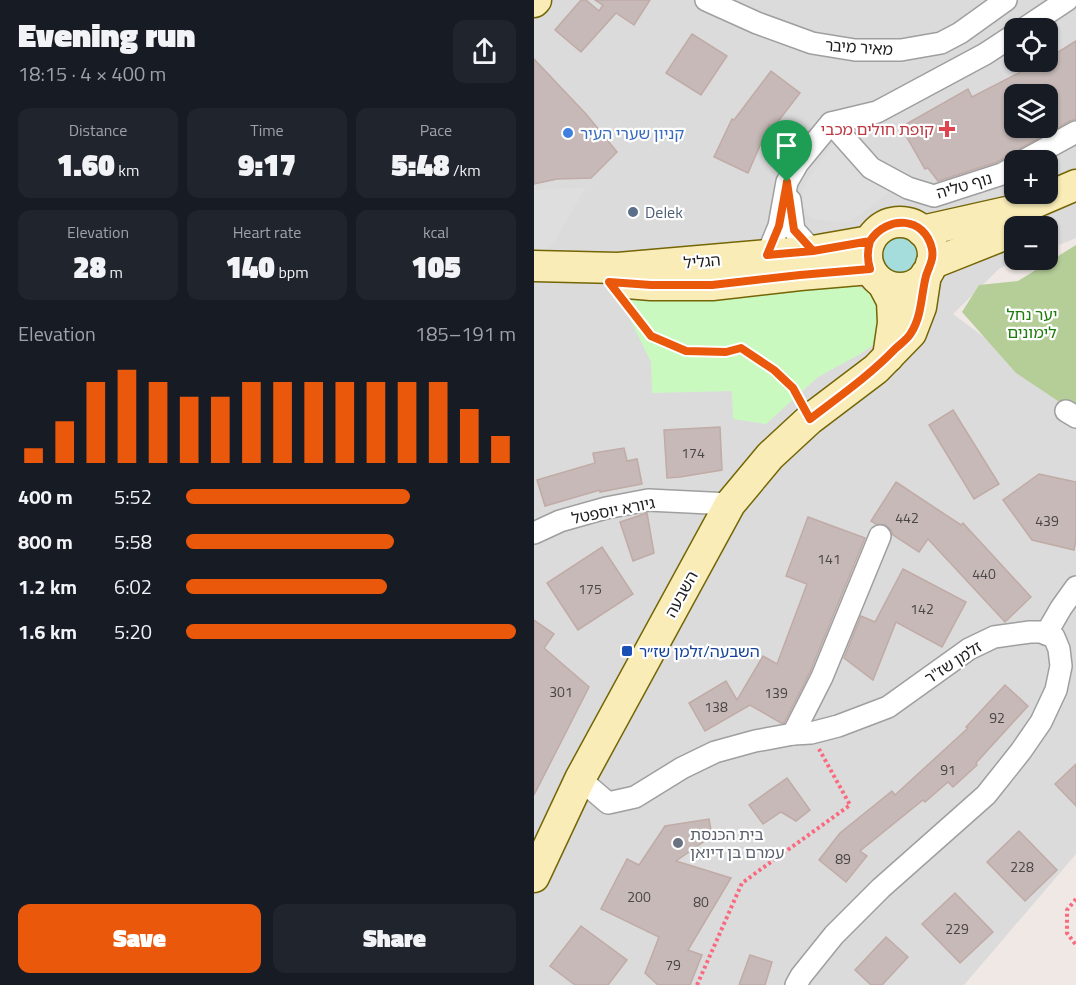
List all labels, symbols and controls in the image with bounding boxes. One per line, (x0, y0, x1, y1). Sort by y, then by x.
text: Evening run (18, 10, 195, 60)
map controls (1004, 18, 1058, 270)
button: locate (1004, 18, 1058, 72)
button: share (453, 20, 516, 83)
street label: מאיר מיבר (824, 33, 894, 61)
text: 18:15 · 4 × 400 m (18, 58, 166, 89)
button: layers (1004, 84, 1058, 138)
place label: קופת חולים מכבי (821, 117, 934, 141)
text: Distance (69, 118, 127, 142)
text: Time (250, 118, 284, 142)
text: Pace (420, 118, 452, 142)
pin (761, 120, 812, 182)
marker: קופת חולים מכבי (938, 120, 956, 138)
place label: קניון שערי העיר (580, 121, 684, 145)
marker: קניון שערי העיר (561, 126, 575, 140)
icon: arrive (770, 129, 803, 162)
text: 1.60 (57, 142, 115, 188)
text: 9:17 (238, 142, 296, 188)
text: 5:48 (391, 142, 449, 188)
button: + (1004, 150, 1058, 204)
text: km (115, 158, 139, 182)
text: /km (449, 158, 481, 182)
street label: נוף טליה (933, 166, 995, 204)
place label: Delek (645, 200, 683, 224)
marker: Delek (626, 205, 640, 219)
button: − (1004, 216, 1058, 270)
text: Elevation (67, 220, 129, 244)
text: Heart rate (233, 220, 301, 244)
text: kcal (423, 220, 449, 244)
text: 28 (73, 244, 106, 290)
text: 140 (225, 244, 275, 290)
text: 105 (411, 244, 461, 290)
street label: הגליל (682, 247, 722, 275)
text: m (106, 260, 123, 284)
text: bpm (275, 260, 309, 284)
park label: יער נחל לימונים (1006, 302, 1058, 344)
text: Elevation (18, 318, 96, 349)
text: 185–191 m (415, 318, 516, 349)
house number: 174 (681, 442, 705, 463)
text: 400 m (18, 481, 73, 512)
text: 5:52 (114, 481, 152, 512)
street label: גיורא יוספטל (569, 490, 657, 530)
house number: 442 (895, 507, 919, 528)
house number: 439 (1035, 510, 1059, 531)
text: 800 m (18, 526, 73, 557)
text: 5:58 (114, 526, 152, 557)
house number: 141 (817, 548, 841, 569)
house number: 440 (972, 563, 996, 584)
street label: השבעה (658, 566, 704, 622)
text: 1.2 km (18, 571, 77, 602)
text: 6:02 (114, 571, 152, 602)
house number: 175 (578, 578, 602, 599)
house number: 142 (910, 598, 934, 619)
text: 1.6 km (18, 616, 77, 647)
text: 5:20 (114, 616, 152, 647)
street label: זלמן שז"ר (920, 634, 986, 690)
place label: השבעה/זלמן שז״ר (639, 639, 760, 663)
marker: השבעה/זלמן שז״ר (620, 644, 634, 658)
house number: 301 (549, 681, 573, 702)
house number: 139 (764, 682, 788, 703)
house number: 138 (704, 696, 728, 717)
house number: 92 (989, 707, 1005, 728)
house number: 91 (940, 759, 956, 780)
place label: בית הכנסת עמרם בן דיואן (690, 822, 784, 864)
marker: בית הכנסת עמרם בן דיואן (671, 836, 685, 850)
house number: 89 (835, 848, 851, 869)
house number: 228 (1010, 856, 1034, 877)
house number: 200 (627, 886, 651, 907)
house number: 80 (693, 891, 709, 912)
button: Save (18, 904, 261, 973)
button: Share (273, 904, 516, 973)
house number: 229 (945, 918, 969, 939)
house number: 79 (665, 954, 681, 975)

